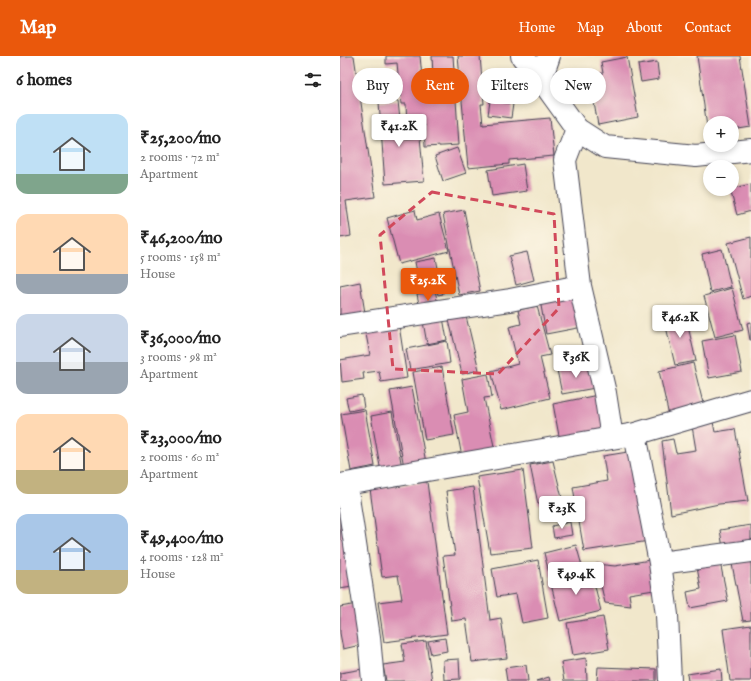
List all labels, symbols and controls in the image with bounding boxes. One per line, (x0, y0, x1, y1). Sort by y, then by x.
text: Map (20, 16, 56, 40)
text: Home (519, 19, 555, 37)
text: Map (577, 19, 604, 37)
text: About (626, 19, 662, 37)
text: Contact (684, 19, 731, 37)
chip: Buy (352, 68, 403, 104)
chip: Rent (411, 68, 469, 104)
chip: Filters (477, 68, 542, 104)
chip: New (550, 68, 606, 104)
icon: filters (302, 69, 324, 91)
text: 6 homes (16, 70, 72, 91)
pin: ₹41.2K (366, 114, 432, 148)
map controls (703, 116, 739, 196)
button: + (703, 116, 739, 152)
text: ₹41.2K (381, 118, 417, 135)
text: ₹25,200/mo (140, 128, 221, 149)
icon: home (48, 130, 96, 178)
text: 2 rooms · 72 m² (140, 149, 220, 166)
button: − (703, 160, 739, 196)
text: Apartment (140, 166, 198, 183)
text: ₹46,200/mo (140, 228, 222, 249)
icon: home (48, 230, 96, 278)
text: 5 rooms · 158 m² (140, 249, 221, 266)
text: House (140, 266, 175, 283)
pin: ₹25.2K (395, 268, 461, 302)
text: ₹25.2K (410, 272, 446, 289)
pin: ₹46.2K (647, 305, 713, 339)
text: ₹46.2K (661, 309, 699, 326)
text: ₹36,000/mo (140, 328, 221, 349)
icon: home (48, 330, 96, 378)
pin: ₹36K (552, 345, 600, 379)
text: 3 rooms · 98 m² (140, 349, 217, 366)
text: ₹36K (562, 349, 590, 366)
text: Apartment (140, 366, 198, 383)
text: ₹23,000/mo (140, 428, 222, 449)
icon: home (48, 430, 96, 478)
text: 2 rooms · 60 m² (140, 449, 219, 466)
text: Apartment (140, 466, 198, 483)
pin: ₹23K (538, 496, 586, 530)
text: ₹23K (548, 500, 576, 517)
text: ₹49,400/mo (140, 528, 223, 549)
icon: home (48, 530, 96, 578)
text: 4 rooms · 128 m² (140, 549, 224, 566)
pin: ₹49.4K (543, 562, 609, 596)
text: House (140, 566, 175, 583)
text: ₹49.4K (557, 566, 595, 583)

